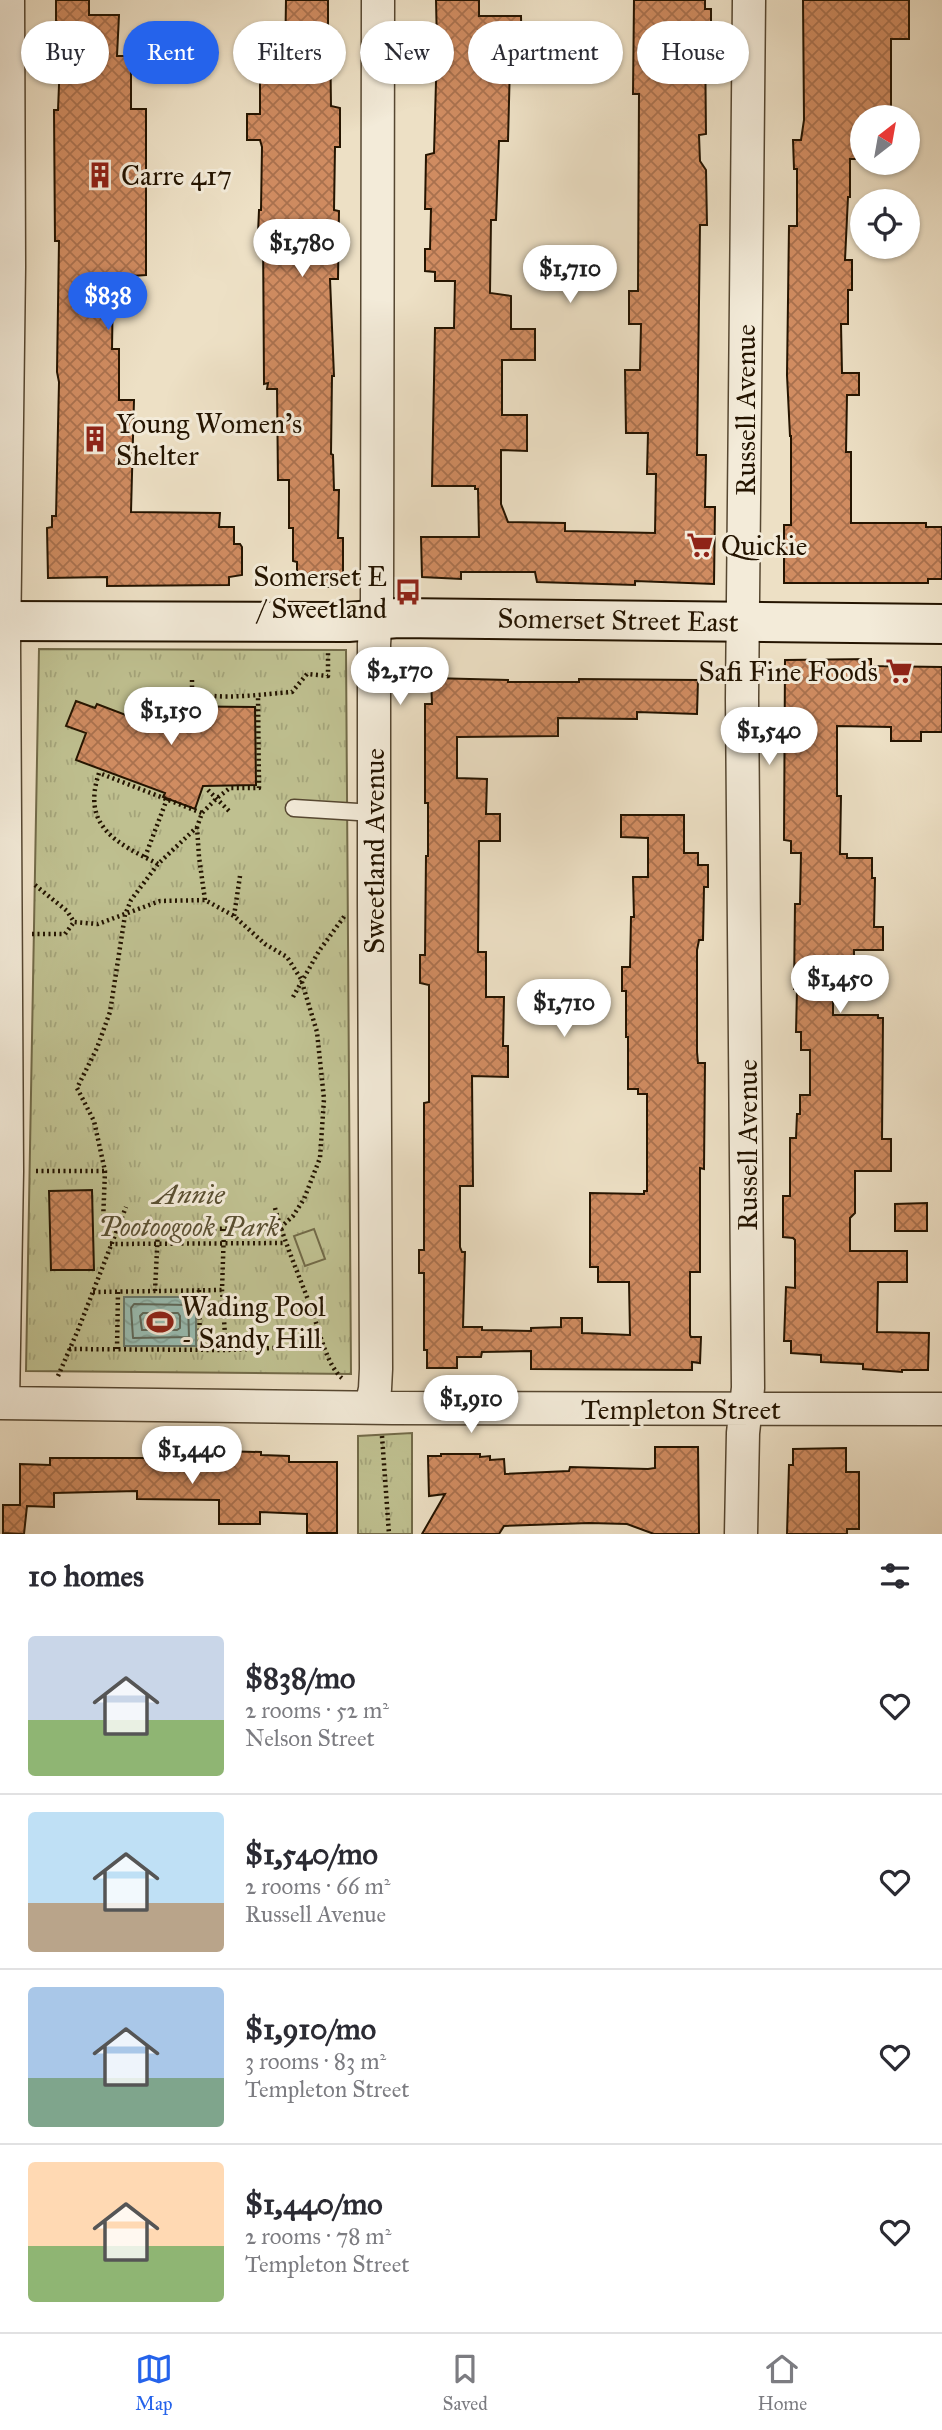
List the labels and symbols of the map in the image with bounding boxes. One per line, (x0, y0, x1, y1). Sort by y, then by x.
north arrow (850, 105, 920, 175)
place label: Carre 417 (121, 158, 232, 193)
building icon: Carre 417 (85, 160, 115, 190)
pin: $1,780 (245, 219, 359, 279)
pin: $1,710 (513, 246, 627, 305)
pin: $838 (67, 272, 149, 332)
street label: Russell Avenue (728, 324, 763, 496)
place label: Young Women's Shelter (116, 406, 302, 473)
building icon: Young Women's Shelter (80, 424, 110, 454)
place label: Quickie (721, 528, 807, 563)
supermarket icon: Quickie (685, 530, 715, 560)
place label: Somerset E / Sweetland (253, 559, 387, 626)
bus stop icon: Somerset E / Sweetland (393, 577, 423, 607)
street label: Somerset Street East (497, 600, 739, 640)
pin: $2,170 (343, 648, 457, 707)
place label: Safi Fine Foods (698, 654, 878, 689)
supermarket icon: Safi Fine Foods (884, 656, 914, 686)
pin: $1,150 (114, 688, 228, 747)
pin: $1,540 (712, 708, 826, 767)
street label: Sweetland Avenue (357, 748, 392, 954)
pin: $1,450 (783, 956, 897, 1015)
pin: $1,710 (507, 979, 621, 1039)
street label: Russell Avenue (730, 1059, 765, 1231)
park label: Annie Pootoogook Park (98, 1177, 280, 1244)
place label: Wading Pool - Sandy Hill (181, 1289, 326, 1356)
sports icon: Wading Pool - Sandy Hill (145, 1307, 175, 1337)
pin: $1,910 (414, 1376, 528, 1435)
street label: Templeton Street (581, 1392, 781, 1427)
pin: $1,440 (135, 1426, 249, 1486)

